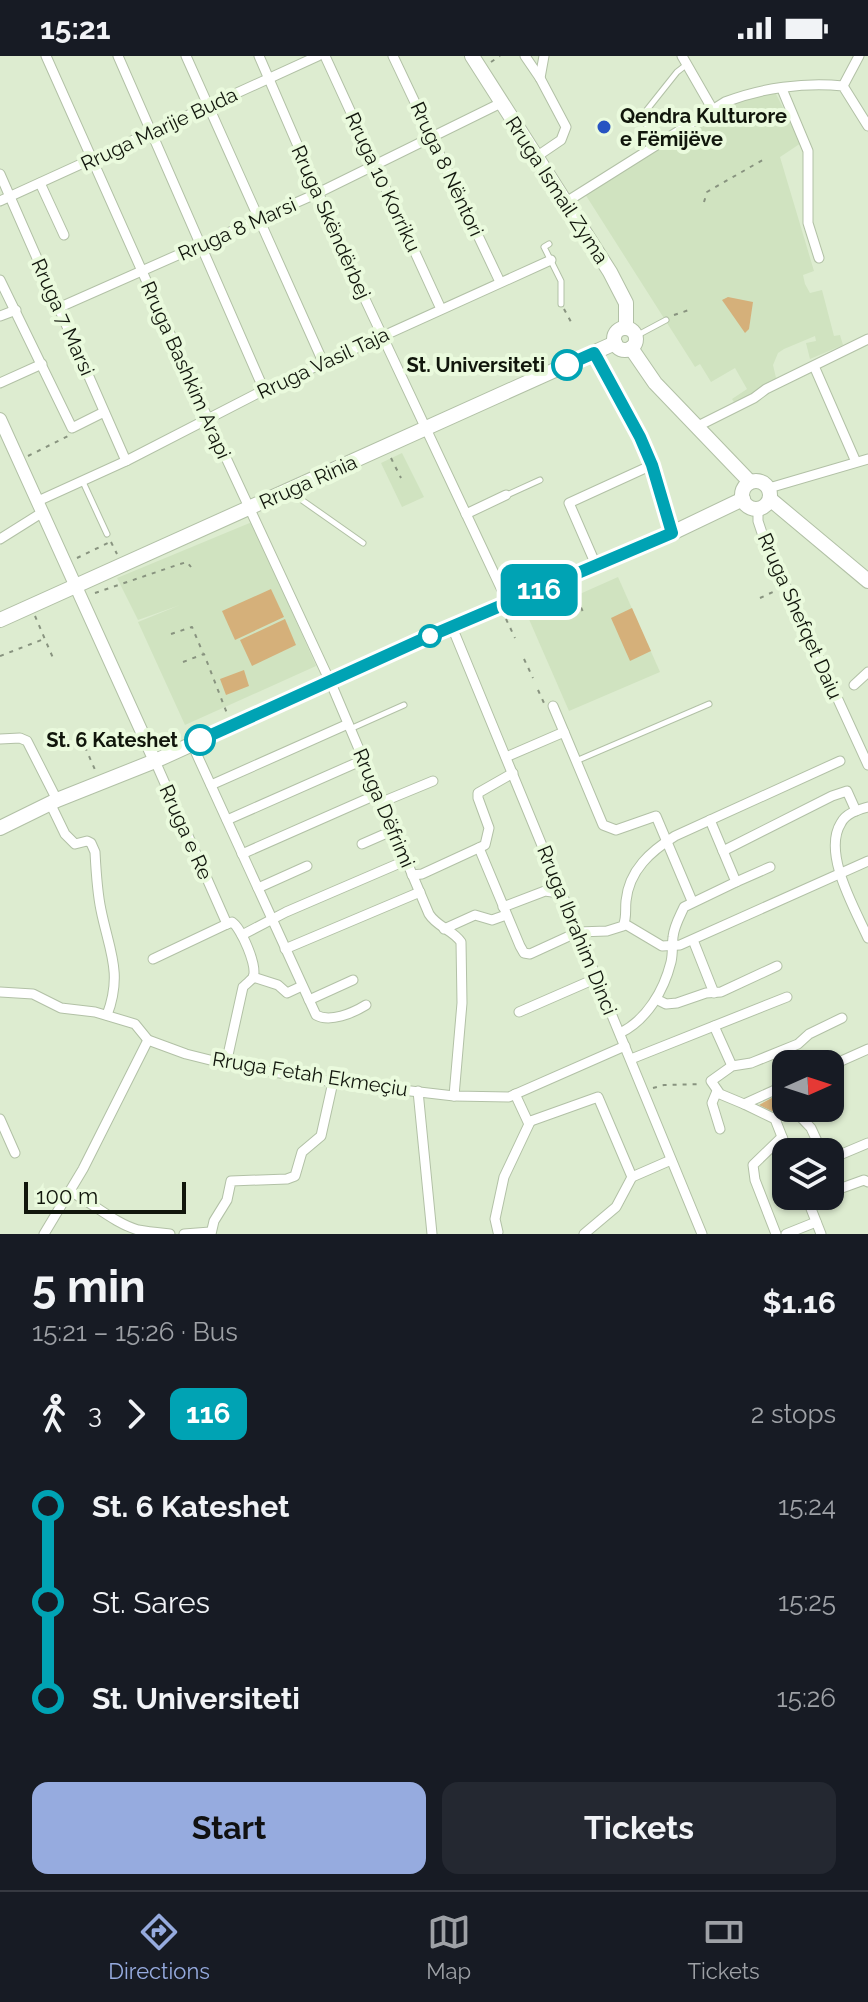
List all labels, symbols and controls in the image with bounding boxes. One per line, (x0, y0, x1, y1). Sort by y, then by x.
text: 15:21 (40, 11, 111, 46)
street label: Rruga Marije Buda (77, 82, 241, 176)
street label: Rruga 8 Nëntori (405, 98, 489, 240)
place label: Qendra Kulturore e Fëmijëve (620, 104, 787, 151)
street label: Rruga 10 Korriku (340, 108, 426, 256)
street label: Rruga Ismail Zyma (500, 112, 614, 268)
marker: Qendra Kulturore e Fëmijëve (595, 118, 613, 136)
street label: Rruga Skëndërbej (286, 141, 376, 303)
street label: Rruga 8 Marsi (174, 192, 300, 266)
street label: Rruga 7 Marsi (27, 255, 99, 379)
street label: Rruga Bashkim Arapi (136, 278, 236, 462)
street label: Rruga Vasil Taja (253, 322, 393, 404)
marker: St. Universiteti (552, 350, 582, 380)
place label: St. Universiteti (406, 353, 545, 377)
street label: Rruga Rinia (255, 450, 361, 514)
street label: Rruga Shefqet Daiu (753, 529, 847, 703)
line badge: 116 (493, 564, 585, 616)
text: 116 (517, 573, 561, 606)
unlabelled marker (419, 625, 441, 647)
marker: St. 6 Kateshet (185, 725, 215, 755)
place label: St. 6 Kateshet (46, 728, 178, 752)
street label: Rruga Dëfrimi (348, 745, 420, 871)
street label: Rruga e Re (154, 781, 218, 883)
street label: Rruga Ibrahim Dinci (532, 842, 622, 1018)
street label: Rruga Fetah Ekmeçiu (211, 1047, 409, 1101)
north arrow (772, 1050, 844, 1122)
map controls (772, 1050, 844, 1210)
button: layers (772, 1138, 844, 1210)
scale bar (24, 1178, 186, 1214)
text: 100 m (36, 1183, 98, 1209)
text: 5 min (32, 1261, 146, 1312)
text: $1.16 (762, 1285, 836, 1320)
text: 15:21 – 15:26 · Bus (32, 1317, 238, 1347)
icon: walk (32, 1392, 76, 1436)
icon: forward (114, 1392, 158, 1436)
text: 116 (186, 1397, 231, 1430)
text: 3 (88, 1399, 102, 1429)
text: 2 stops (751, 1399, 836, 1429)
text: St. 6 Kateshet (92, 1489, 290, 1524)
text: 15:24 (778, 1491, 836, 1521)
text: St. Sares (92, 1585, 210, 1620)
text: 15:25 (778, 1587, 836, 1617)
text: St. Universiteti (92, 1681, 300, 1716)
text: 15:26 (777, 1683, 836, 1713)
button: Start (32, 1782, 426, 1874)
button: Tickets (442, 1782, 836, 1874)
tab: Directions (108, 1910, 210, 1984)
tab: Map (426, 1910, 471, 1984)
tab: Tickets (688, 1910, 760, 1984)

